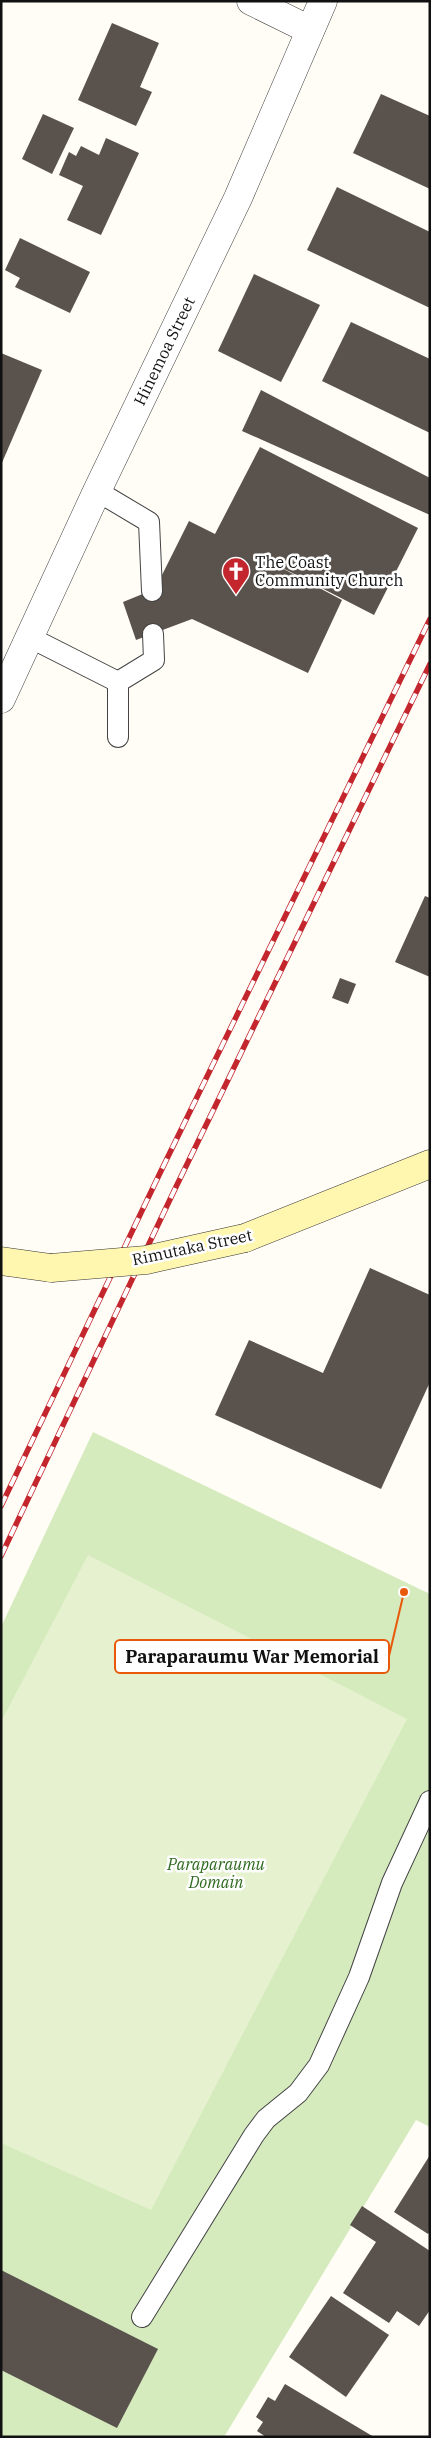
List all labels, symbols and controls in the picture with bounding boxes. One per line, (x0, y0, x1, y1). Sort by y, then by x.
street label: Hinemoa Street (129, 293, 199, 409)
place label: The Coast Community Church (255, 552, 403, 590)
church icon: The Coast Community Church (221, 556, 251, 595)
street label: Rimutaka Street (130, 1224, 254, 1269)
callout: Paraparaumu War Memorial (115, 1640, 389, 1673)
text: Paraparaumu War Memorial (125, 1645, 379, 1668)
park label: Paraparaumu Domain (166, 1854, 265, 1892)

